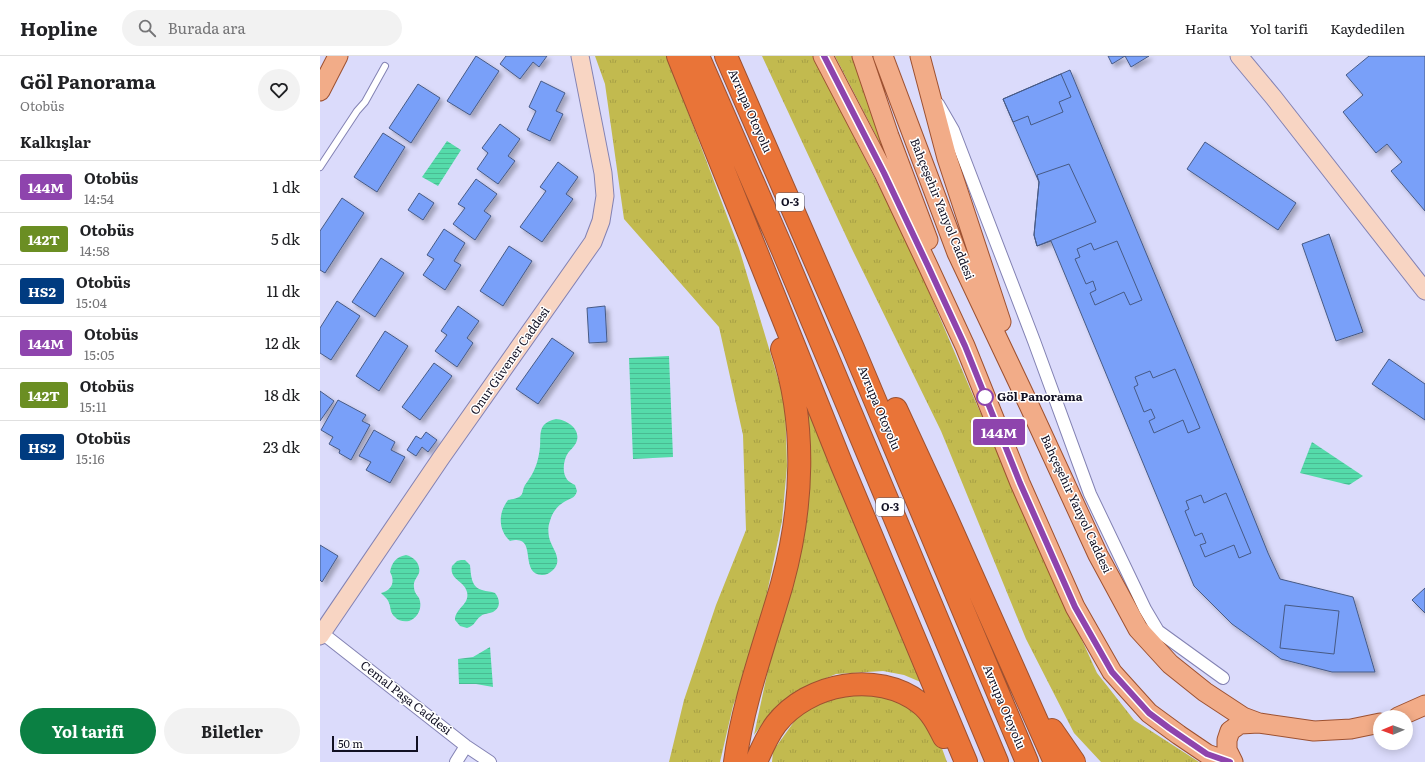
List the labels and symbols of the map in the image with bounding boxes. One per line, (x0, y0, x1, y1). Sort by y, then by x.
street label: Avrupa Otoyolu (724, 66, 778, 156)
street label: Bahçeşehir Yanyol Caddesi (906, 135, 980, 282)
road number: O-3 (776, 193, 804, 211)
street label: Onur Güvener Caddesi (465, 303, 553, 418)
street label: Avrupa Otoyolu (854, 363, 906, 453)
place label: Göl Panorama (997, 387, 1083, 405)
marker: Göl Panorama (976, 388, 994, 406)
line badge: 144M (971, 419, 1027, 445)
street label: Bahçeşehir Yanyol Caddesi (1037, 431, 1117, 576)
road number: O-3 (876, 498, 904, 516)
street label: Cemal Paşa Caddesi (357, 656, 456, 739)
street label: Avrupa Otoyolu (979, 662, 1031, 752)
north arrow (1373, 710, 1413, 750)
scale bar (332, 734, 418, 753)

